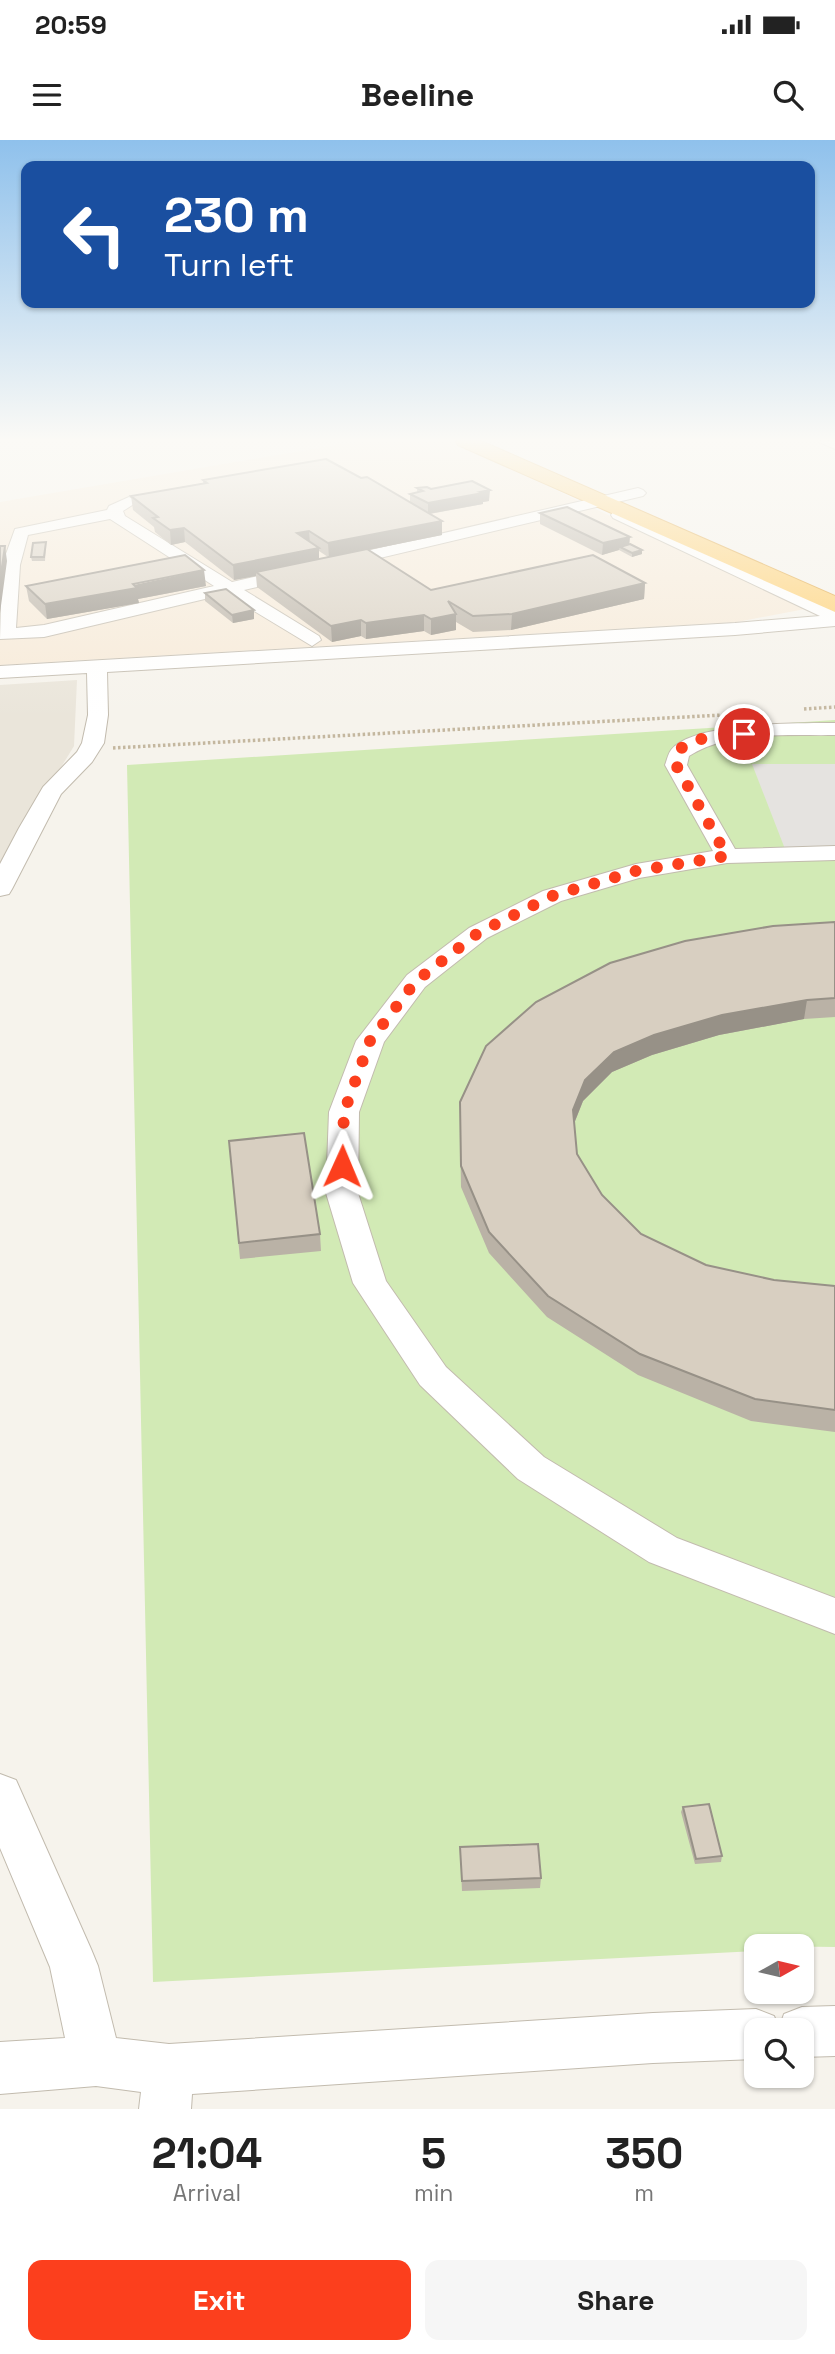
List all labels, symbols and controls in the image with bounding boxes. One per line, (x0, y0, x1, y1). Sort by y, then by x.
text: 20:59 (35, 8, 107, 42)
text: Beeline (361, 75, 474, 115)
icon: menu (28, 76, 66, 114)
icon: search (769, 76, 807, 114)
text: 230 m (164, 184, 309, 246)
icon: left (49, 189, 140, 280)
text: Turn left (164, 245, 294, 285)
pin (714, 704, 774, 764)
icon: arrive (725, 715, 763, 753)
position arrow (305, 1129, 379, 1203)
north arrow (744, 1934, 814, 2004)
map controls (744, 1934, 814, 2088)
button: search (744, 2018, 814, 2088)
text: 21:04 (152, 2127, 262, 2180)
text: 5 (421, 2127, 446, 2180)
text: 350 (605, 2127, 683, 2180)
text: Arrival (173, 2178, 241, 2208)
text: min (414, 2178, 453, 2208)
text: m (634, 2178, 654, 2208)
button: Exit (28, 2260, 411, 2340)
button: Share (425, 2260, 807, 2340)

